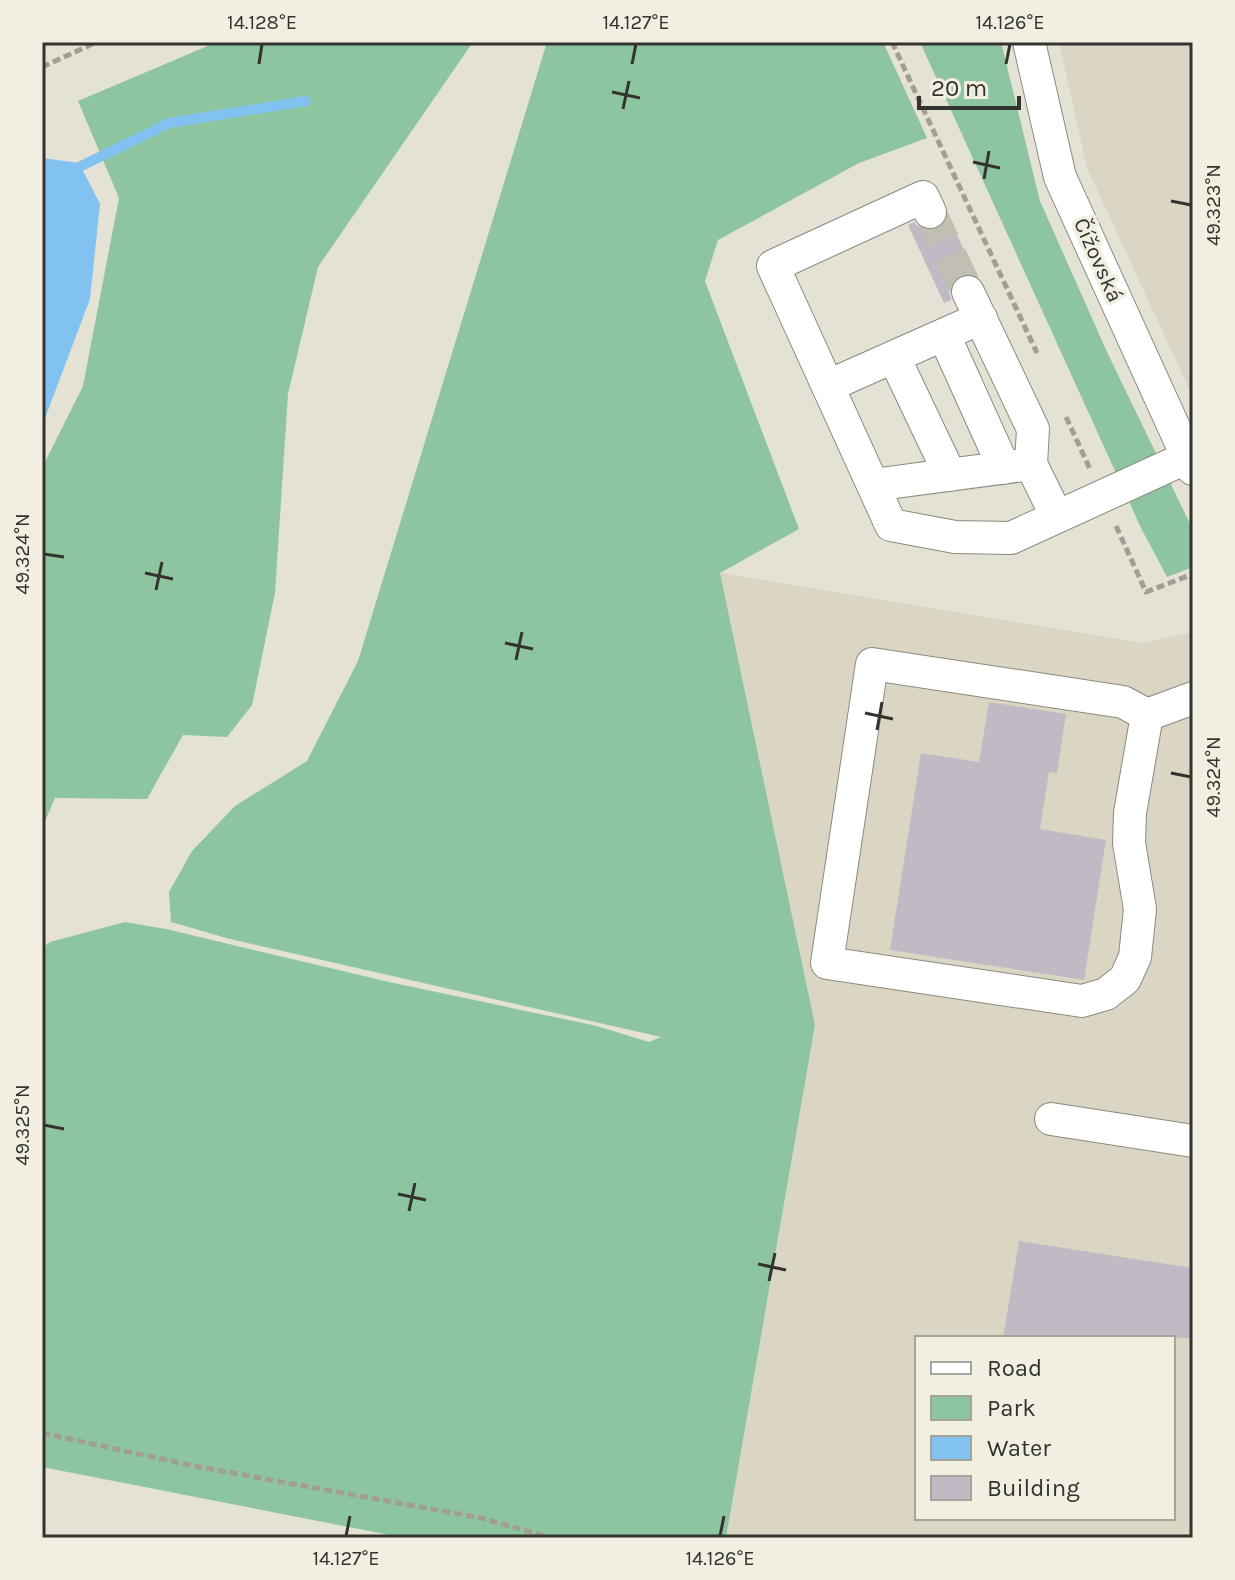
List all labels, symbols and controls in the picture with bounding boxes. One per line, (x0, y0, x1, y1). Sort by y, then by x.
text: 14.128°E (227, 11, 297, 34)
text: 14.127°E (603, 11, 670, 34)
text: 14.126°E (975, 11, 1045, 34)
scale bar (919, 60, 1019, 110)
text: 20 m (931, 74, 987, 102)
text: 49.323°N (1202, 164, 1225, 246)
street label: Čížovská (1068, 213, 1129, 306)
text: 49.324°N (11, 513, 34, 595)
text: 49.324°N (1202, 736, 1225, 818)
text: 49.325°N (11, 1084, 34, 1166)
legend (915, 1336, 1175, 1520)
text: Road (987, 1354, 1042, 1382)
text: Park (987, 1394, 1036, 1422)
text: Water (987, 1434, 1051, 1462)
text: Building (987, 1474, 1080, 1502)
text: 14.127°E (313, 1547, 380, 1570)
text: 14.126°E (685, 1547, 755, 1570)

